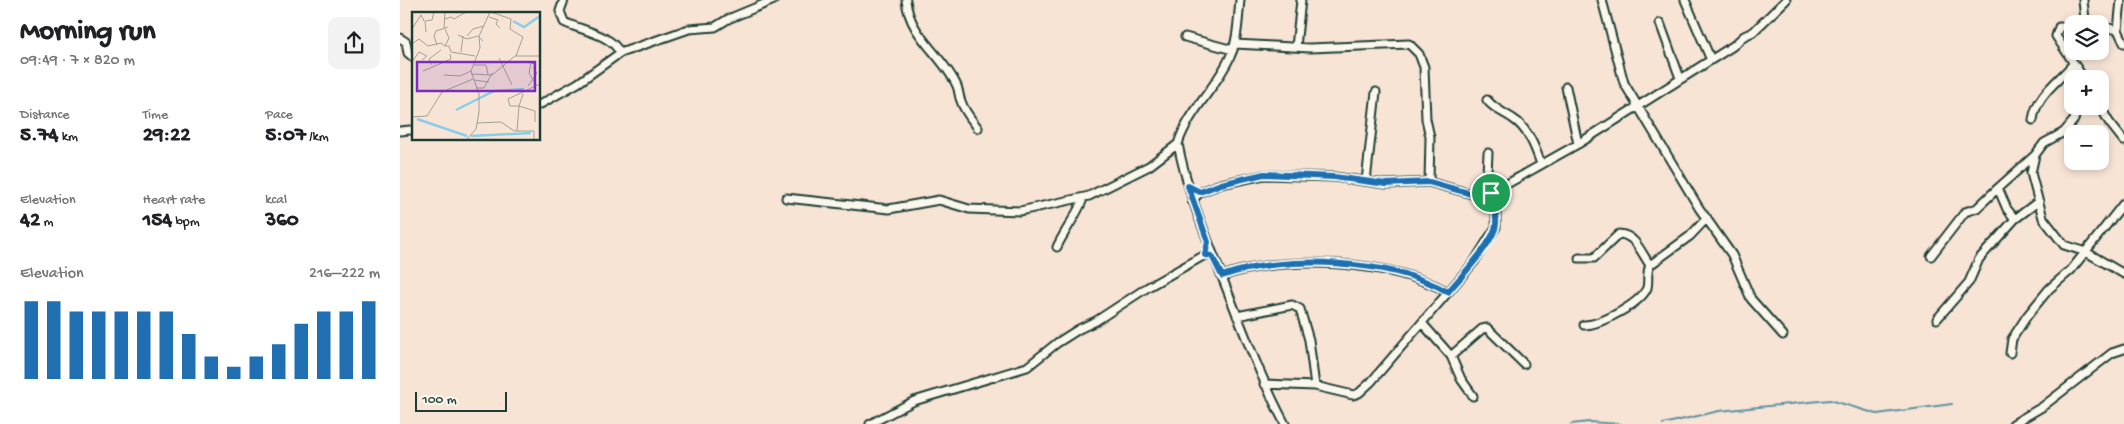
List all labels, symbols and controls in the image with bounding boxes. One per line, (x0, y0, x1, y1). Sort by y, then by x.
inset map (412, 12, 540, 140)
map controls (2064, 15, 2109, 170)
button: layers (2064, 15, 2109, 60)
text: Morning run (20, 16, 155, 49)
button: share (328, 17, 380, 69)
text: 09:49 · 7 × 820 m (20, 52, 135, 71)
button: + (2064, 70, 2109, 115)
text: Distance (20, 107, 69, 124)
text: Time (143, 107, 168, 124)
text: Pace (265, 107, 293, 124)
text: 5.74 (20, 124, 59, 149)
text: 29:22 (143, 124, 191, 149)
text: 5:07 (265, 124, 306, 149)
button: − (2064, 125, 2109, 170)
text: km (59, 129, 78, 146)
text: /km (306, 129, 329, 146)
pin (1470, 172, 1512, 214)
icon: arrive (1477, 179, 1505, 207)
text: Elevation (20, 192, 76, 209)
text: Heart rate (143, 192, 205, 209)
text: kcal (265, 192, 287, 209)
text: 42 (20, 209, 40, 234)
text: 154 (143, 209, 172, 234)
text: 360 (265, 209, 299, 234)
text: m (40, 214, 54, 231)
text: bpm (172, 214, 200, 231)
text: Elevation (20, 265, 84, 284)
text: 216–222 m (309, 265, 380, 284)
scale bar (415, 389, 508, 412)
text: 100 m (422, 392, 457, 409)

